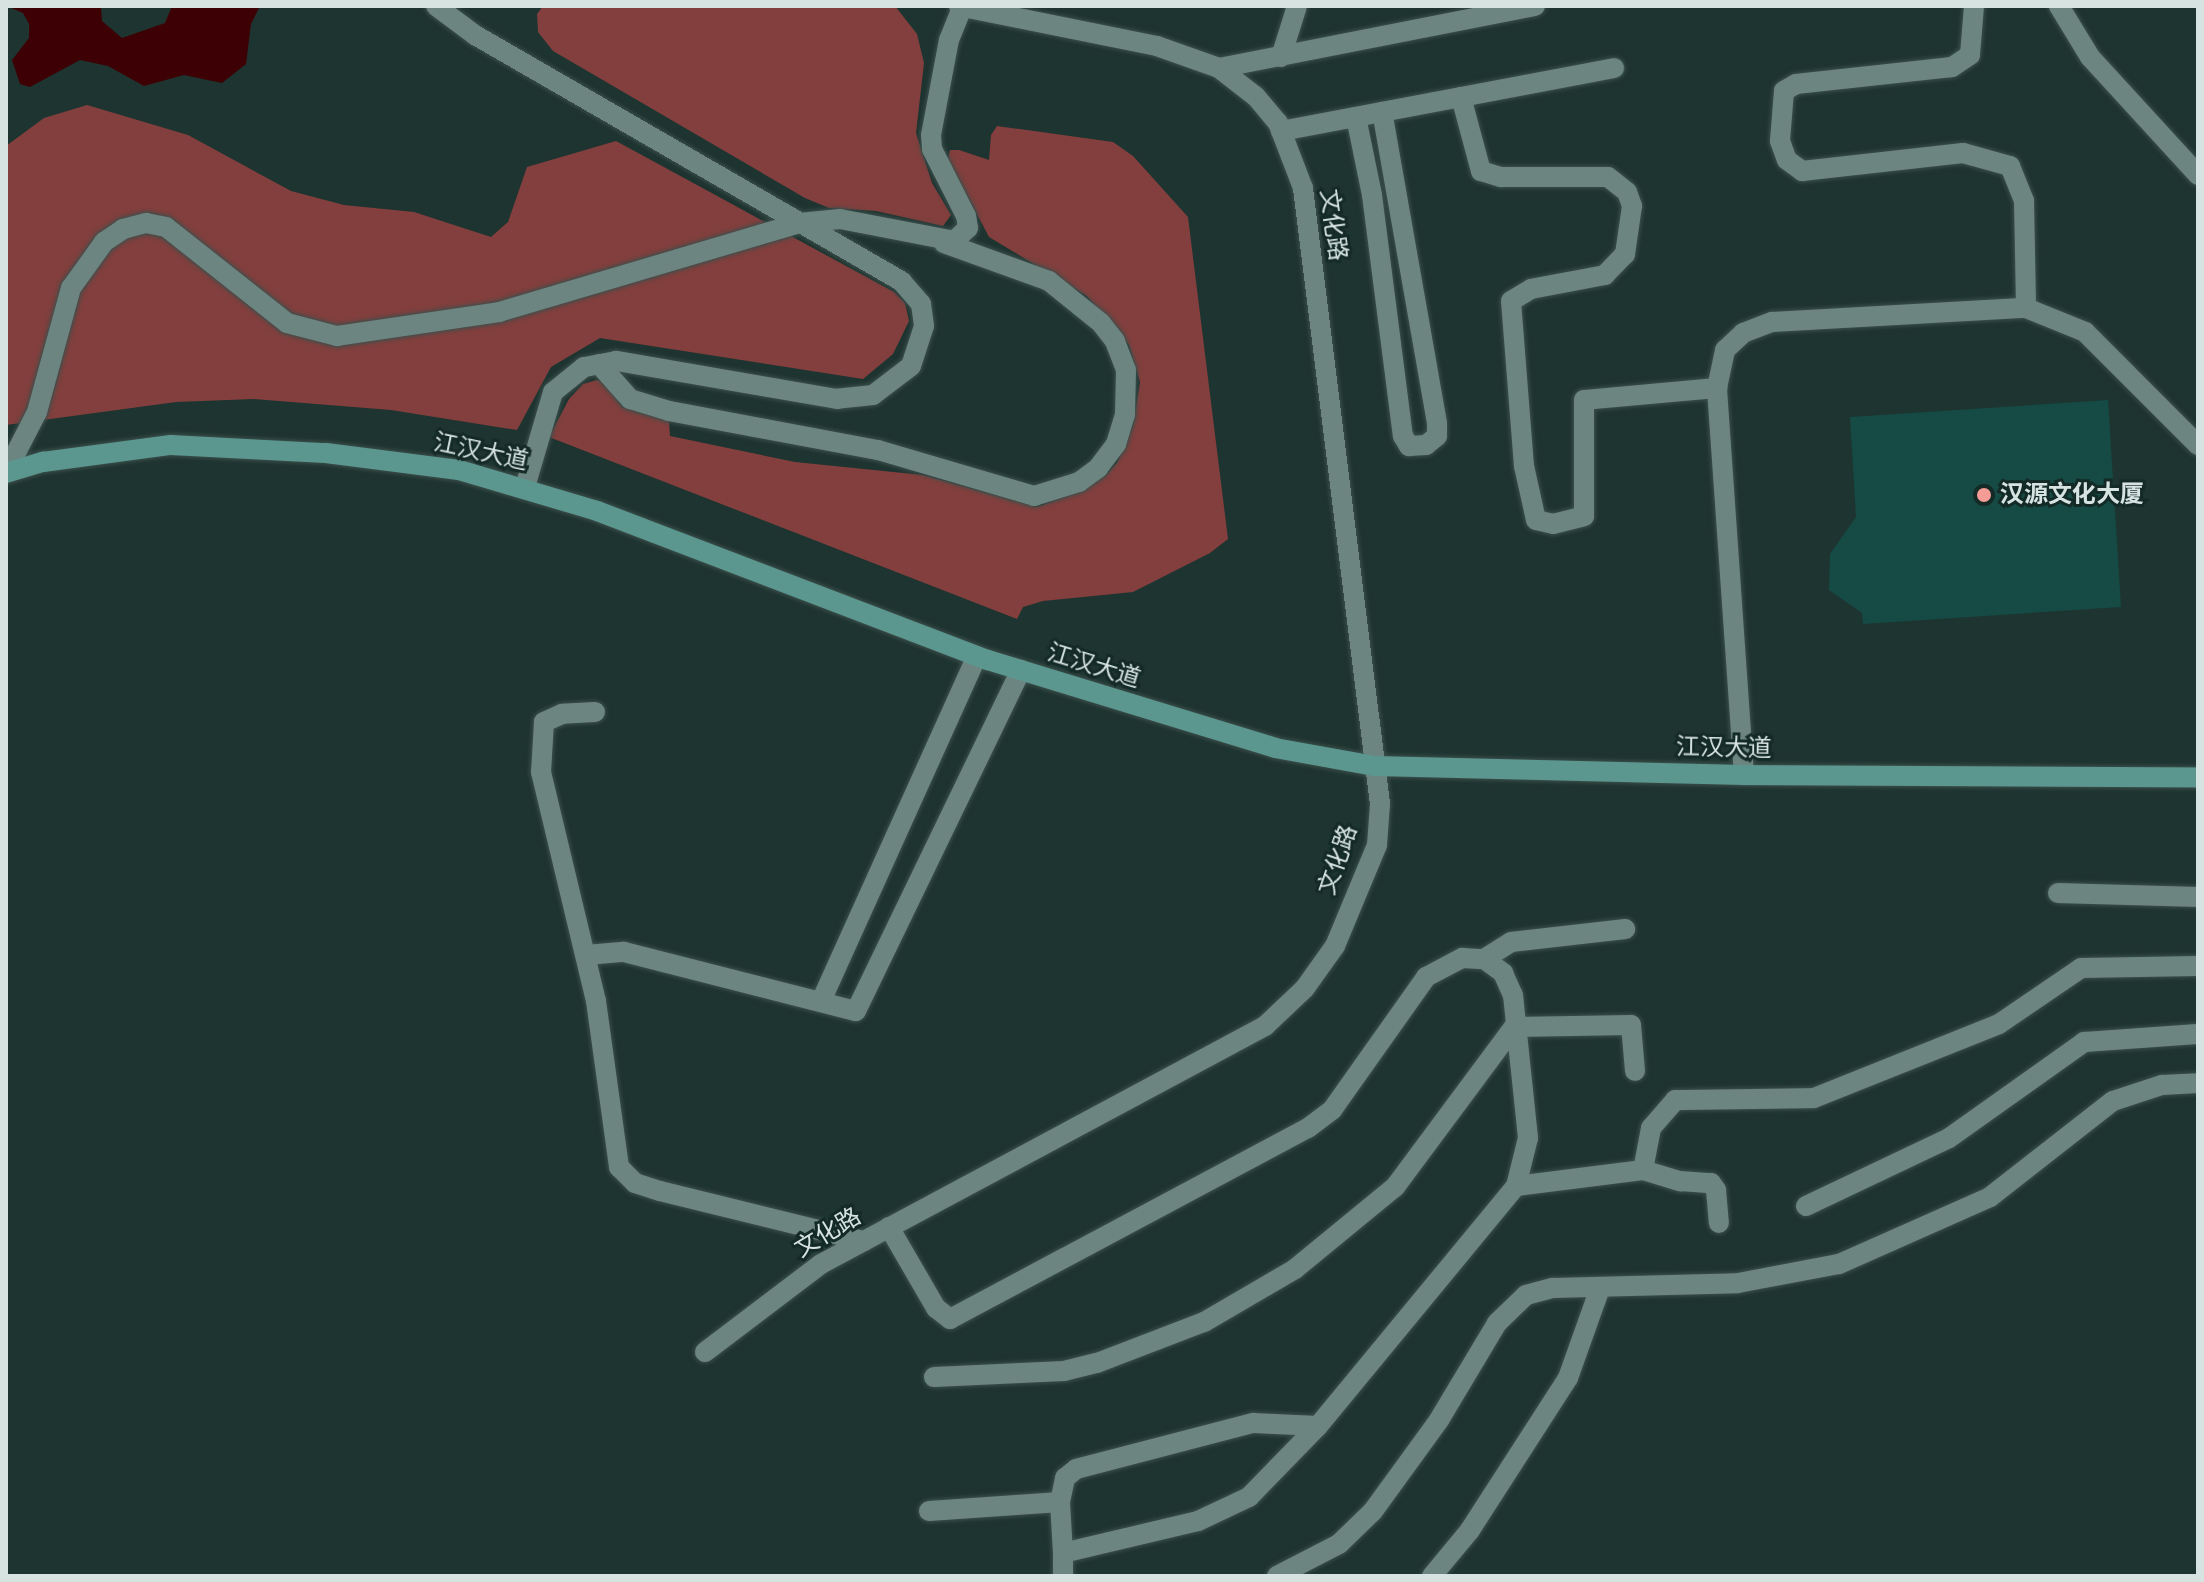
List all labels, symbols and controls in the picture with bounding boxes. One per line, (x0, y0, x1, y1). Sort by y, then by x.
street label: 文化路 (1314, 187, 1352, 263)
street label: 江汉大道 (431, 428, 531, 476)
place label: 汉源文化大厦 (2000, 481, 2144, 509)
marker: 汉源文化大厦 (1975, 486, 1993, 504)
street label: 江汉大道 (1044, 638, 1144, 694)
street label: 江汉大道 (1676, 733, 1772, 763)
street label: 文化路 (1313, 821, 1363, 899)
street label: 文化路 (790, 1202, 866, 1264)

